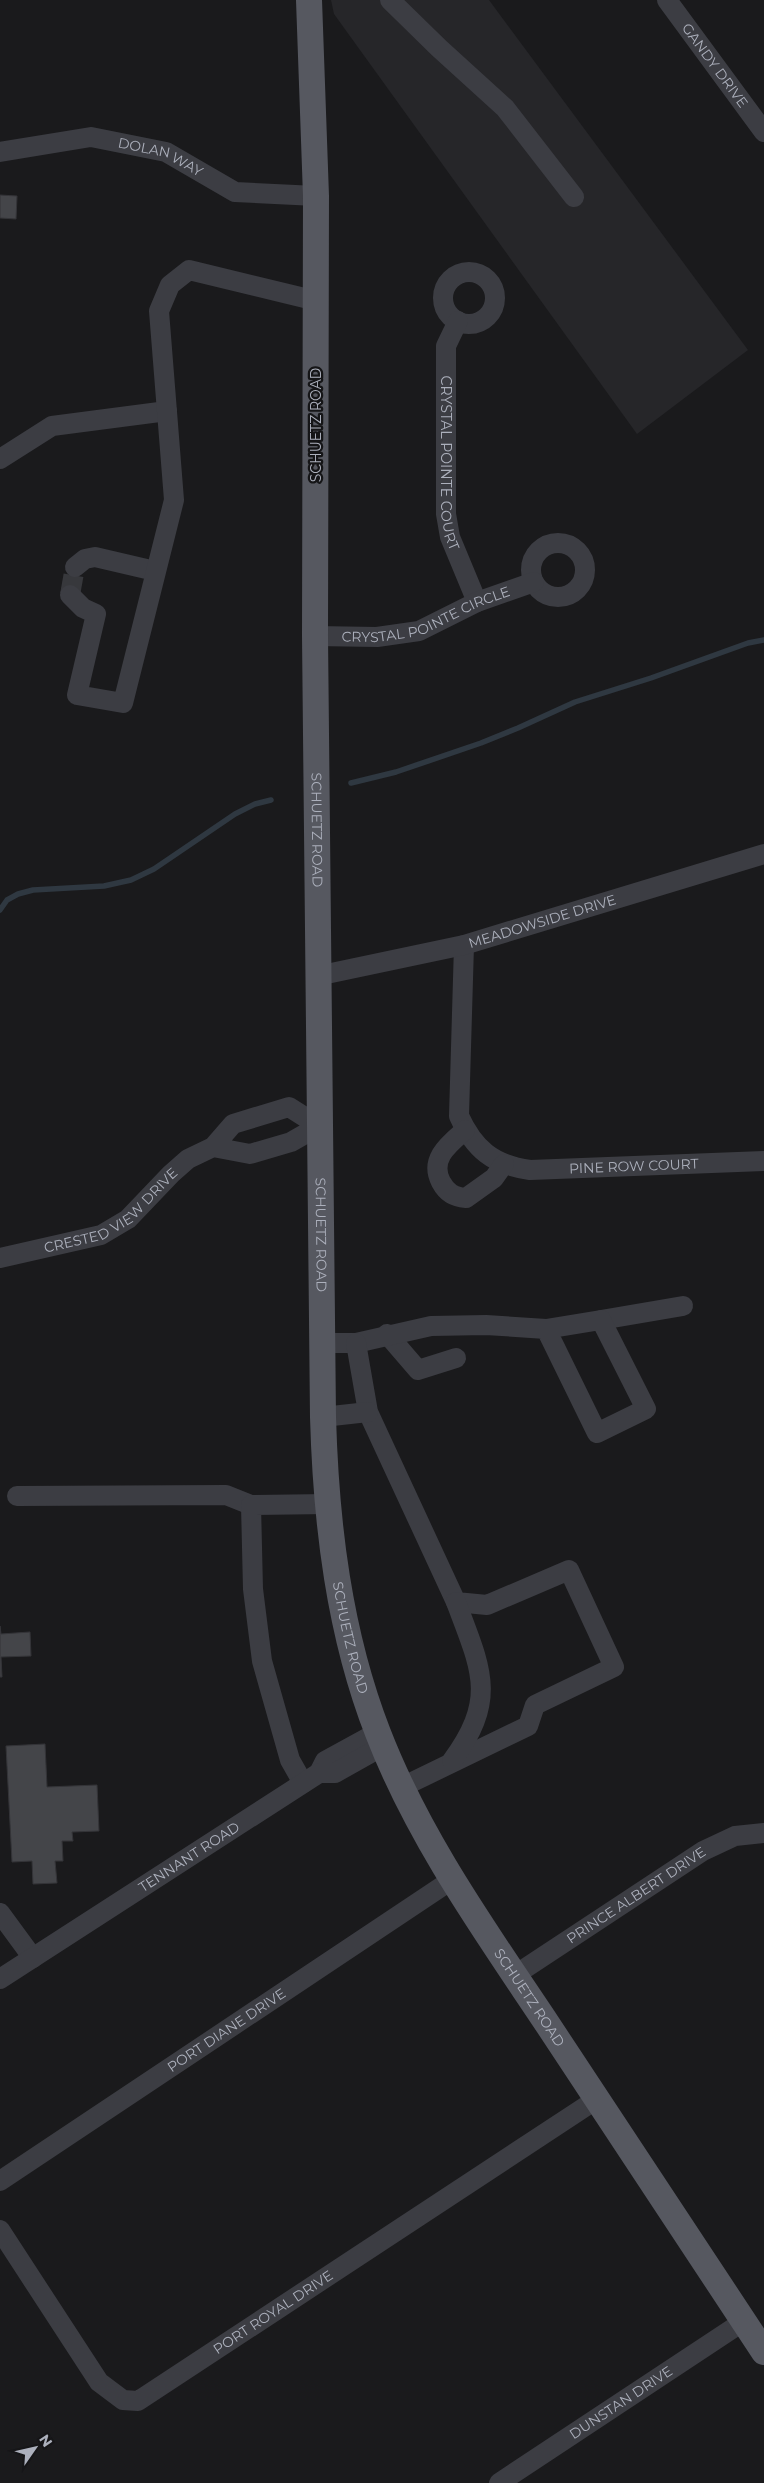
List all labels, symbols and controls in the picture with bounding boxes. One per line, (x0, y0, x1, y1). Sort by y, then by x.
street label: GANDY DRIVE (678, 19, 752, 111)
street label: DOLAN WAY (116, 134, 206, 181)
street label: SCHUETZ ROAD (307, 368, 325, 482)
street label: CRYSTAL POINTE COURT (436, 376, 464, 553)
street label: CRYSTAL POINTE CIRCLE (341, 582, 512, 646)
street label: SCHUETZ ROAD (307, 772, 327, 887)
street label: MEADOWSIDE DRIVE (466, 890, 618, 952)
street label: PINE ROW COURT (569, 1155, 699, 1177)
street label: CRESTED VIEW DRIVE (42, 1164, 181, 1257)
street label: SCHUETZ ROAD (312, 1177, 331, 1292)
street label: SCHUETZ ROAD (329, 1580, 373, 1696)
street label: TENNANT ROAD (135, 1818, 243, 1896)
street label: PRINCE ALBERT DRIVE (563, 1843, 709, 1948)
street label: SCHUETZ ROAD (490, 1945, 569, 2050)
street label: PORT DIANE DRIVE (164, 1984, 289, 2076)
street label: PORT ROYAL DRIVE (210, 2266, 336, 2358)
street label: DUNSTAN DRIVE (566, 2362, 676, 2443)
north arrow (10, 2423, 60, 2473)
text: N (35, 2431, 56, 2450)

